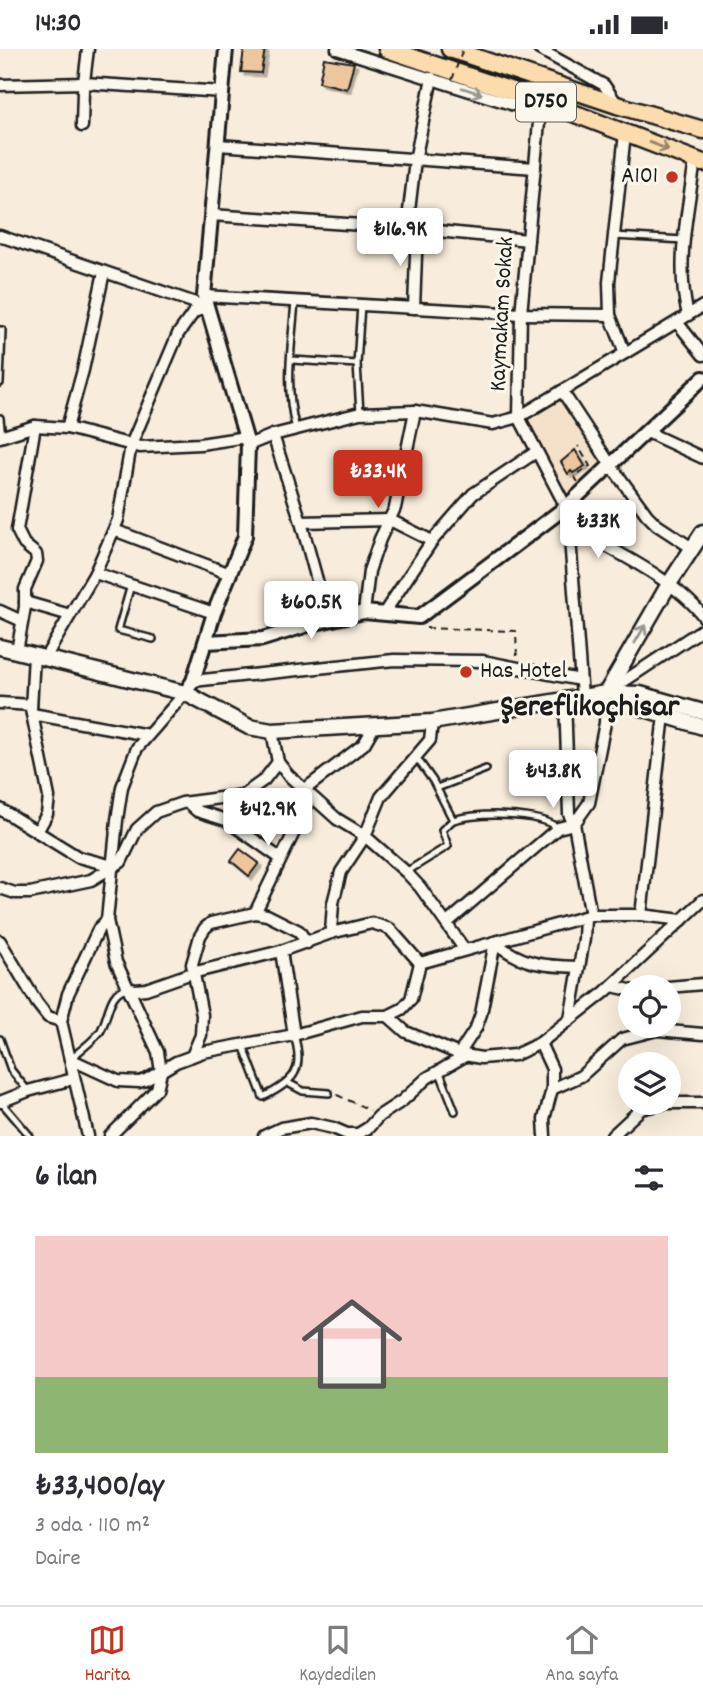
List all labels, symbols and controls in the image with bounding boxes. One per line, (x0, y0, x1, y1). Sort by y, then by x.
text: 14:30 (35, 6, 82, 43)
road number: D750 (516, 83, 576, 121)
one-way arrow (461, 85, 483, 98)
one-way arrow (648, 141, 669, 154)
place label: A101 (621, 160, 658, 194)
marker: A101 (664, 169, 680, 185)
pin: ₺16.9K (343, 209, 457, 268)
text: ₺16.9K (373, 214, 427, 247)
street label: Kaymakam Sokak (482, 236, 524, 392)
pin: ₺33.4K (321, 451, 435, 510)
text: ₺33.4K (349, 456, 407, 489)
pin: ₺33K (557, 501, 639, 560)
text: ₺33K (576, 506, 620, 539)
pin: ₺60.5K (254, 581, 368, 641)
text: ₺60.5K (280, 587, 342, 620)
one-way arrow (633, 624, 647, 644)
place label: Has Hotel (480, 655, 568, 689)
marker: Has Hotel (458, 664, 474, 680)
district label: Şereflikoçhisar (500, 686, 681, 732)
pin: ₺43.8K (496, 751, 610, 810)
text: ₺43.8K (525, 756, 581, 789)
pin: ₺42.9K (211, 789, 325, 848)
text: ₺42.9K (239, 794, 297, 827)
map controls (618, 975, 681, 1115)
button: locate (618, 975, 681, 1038)
button: layers (618, 1052, 681, 1115)
text: 6 ilan (35, 1157, 97, 1200)
icon: filters (630, 1159, 668, 1197)
icon: home (289, 1281, 415, 1407)
text: ₺33,400/ay (35, 1467, 164, 1510)
text: 3 oda · 110 m² (35, 1510, 150, 1543)
text: Daire (35, 1543, 81, 1576)
tab: Harita (85, 1621, 130, 1690)
tab: Kaydedilen (299, 1621, 376, 1690)
tab: Ana sayfa (546, 1621, 618, 1690)

